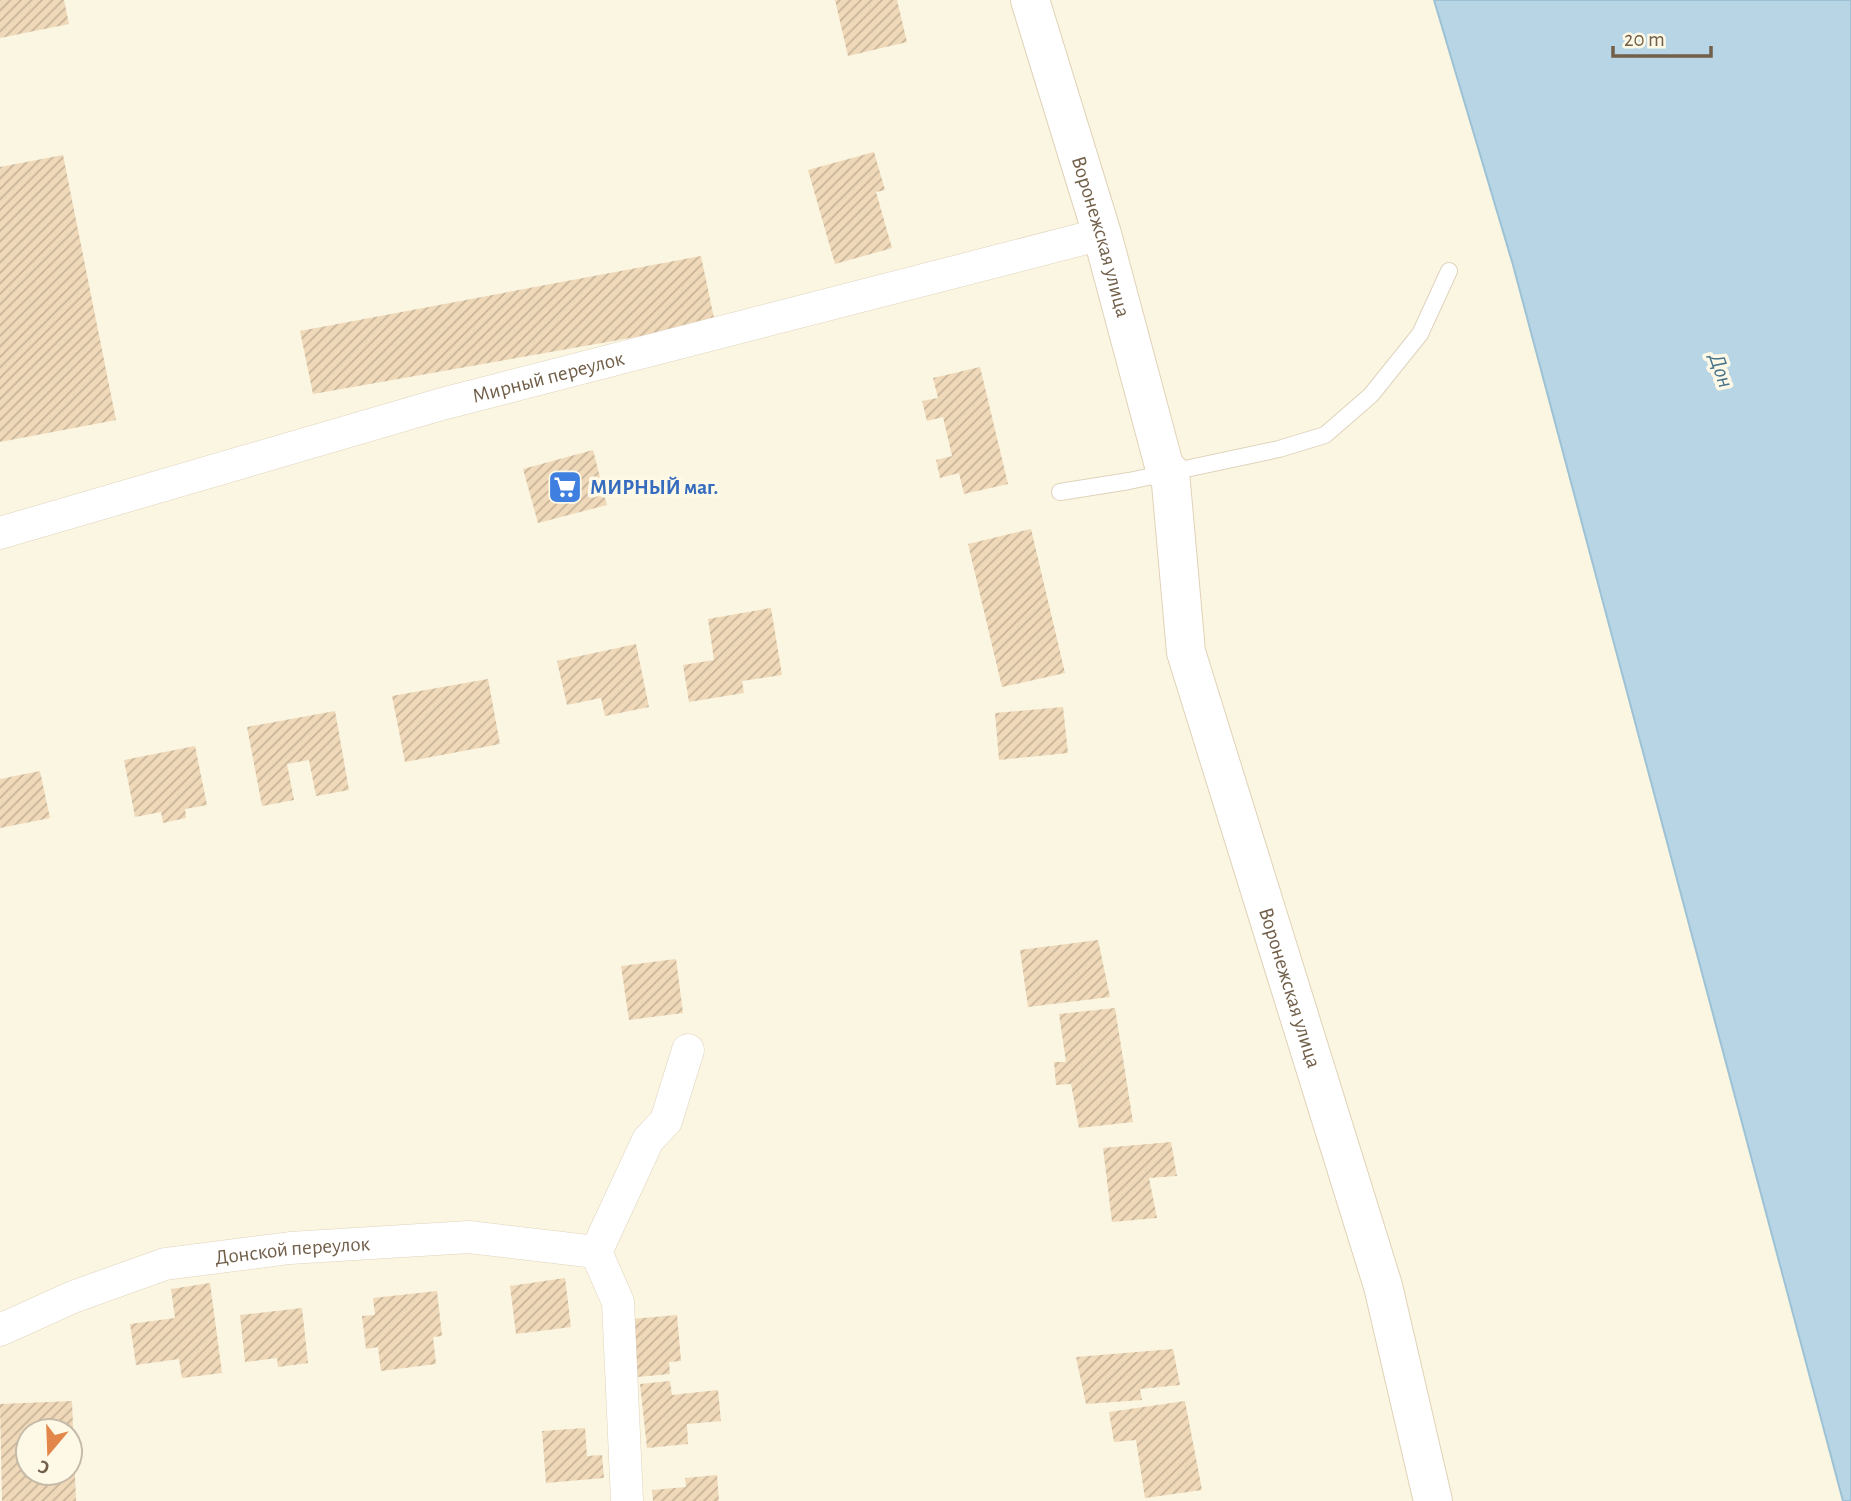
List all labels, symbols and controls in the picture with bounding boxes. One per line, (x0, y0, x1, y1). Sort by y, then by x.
scale bar (1613, 14, 1711, 58)
text: 20 m (1624, 29, 1665, 50)
street label: Воронежская улица (1068, 153, 1134, 320)
street label: Мирный переулок (470, 347, 627, 407)
water label: Дон (1704, 349, 1737, 391)
supermarket icon: МИРНЫЙ маг. (546, 468, 584, 506)
place label: МИРНЫЙ маг. (590, 476, 718, 498)
street label: Воронежская улица (1255, 905, 1325, 1071)
street label: Донской переулок (214, 1233, 371, 1269)
north arrow (14, 1417, 84, 1487)
text: С (36, 1456, 52, 1477)

